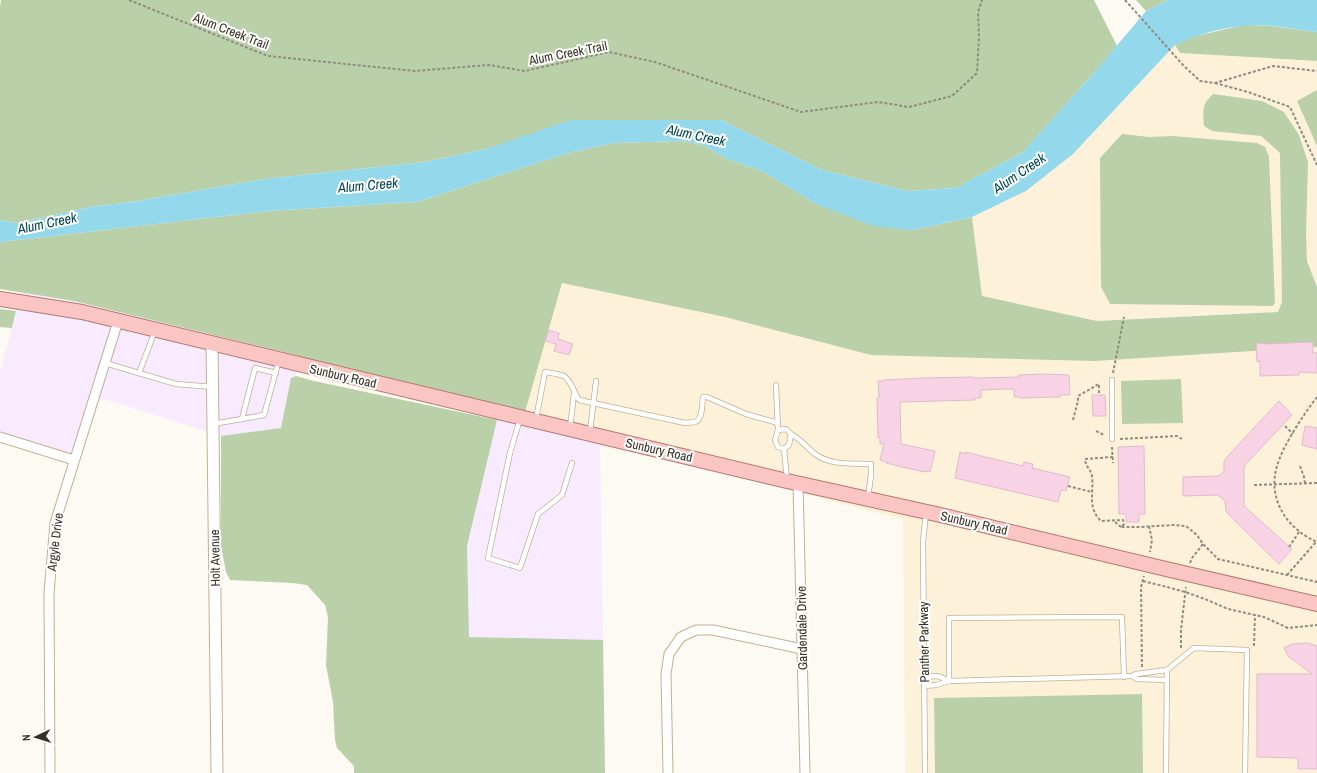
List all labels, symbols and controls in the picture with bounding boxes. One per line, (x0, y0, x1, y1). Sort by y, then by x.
street label: Alum Creek Trail (190, 8, 271, 53)
street label: Alum Creek Trail (526, 37, 609, 69)
water label: Alum Creek (664, 120, 728, 150)
water label: Alum Creek (988, 148, 1050, 198)
water label: Alum Creek (336, 173, 400, 197)
water label: Alum Creek (15, 208, 79, 238)
street label: Sunbury Road (308, 360, 378, 392)
street label: Sunbury Road (624, 434, 694, 466)
street label: Sunbury Road (939, 507, 1009, 539)
street label: Argyle Drive (43, 512, 67, 573)
street label: Holt Avenue (206, 529, 224, 587)
street label: Gardendale Drive (793, 586, 811, 670)
street label: Panther Parkway (915, 601, 933, 683)
north arrow (16, 717, 56, 757)
text: N (19, 734, 33, 741)

